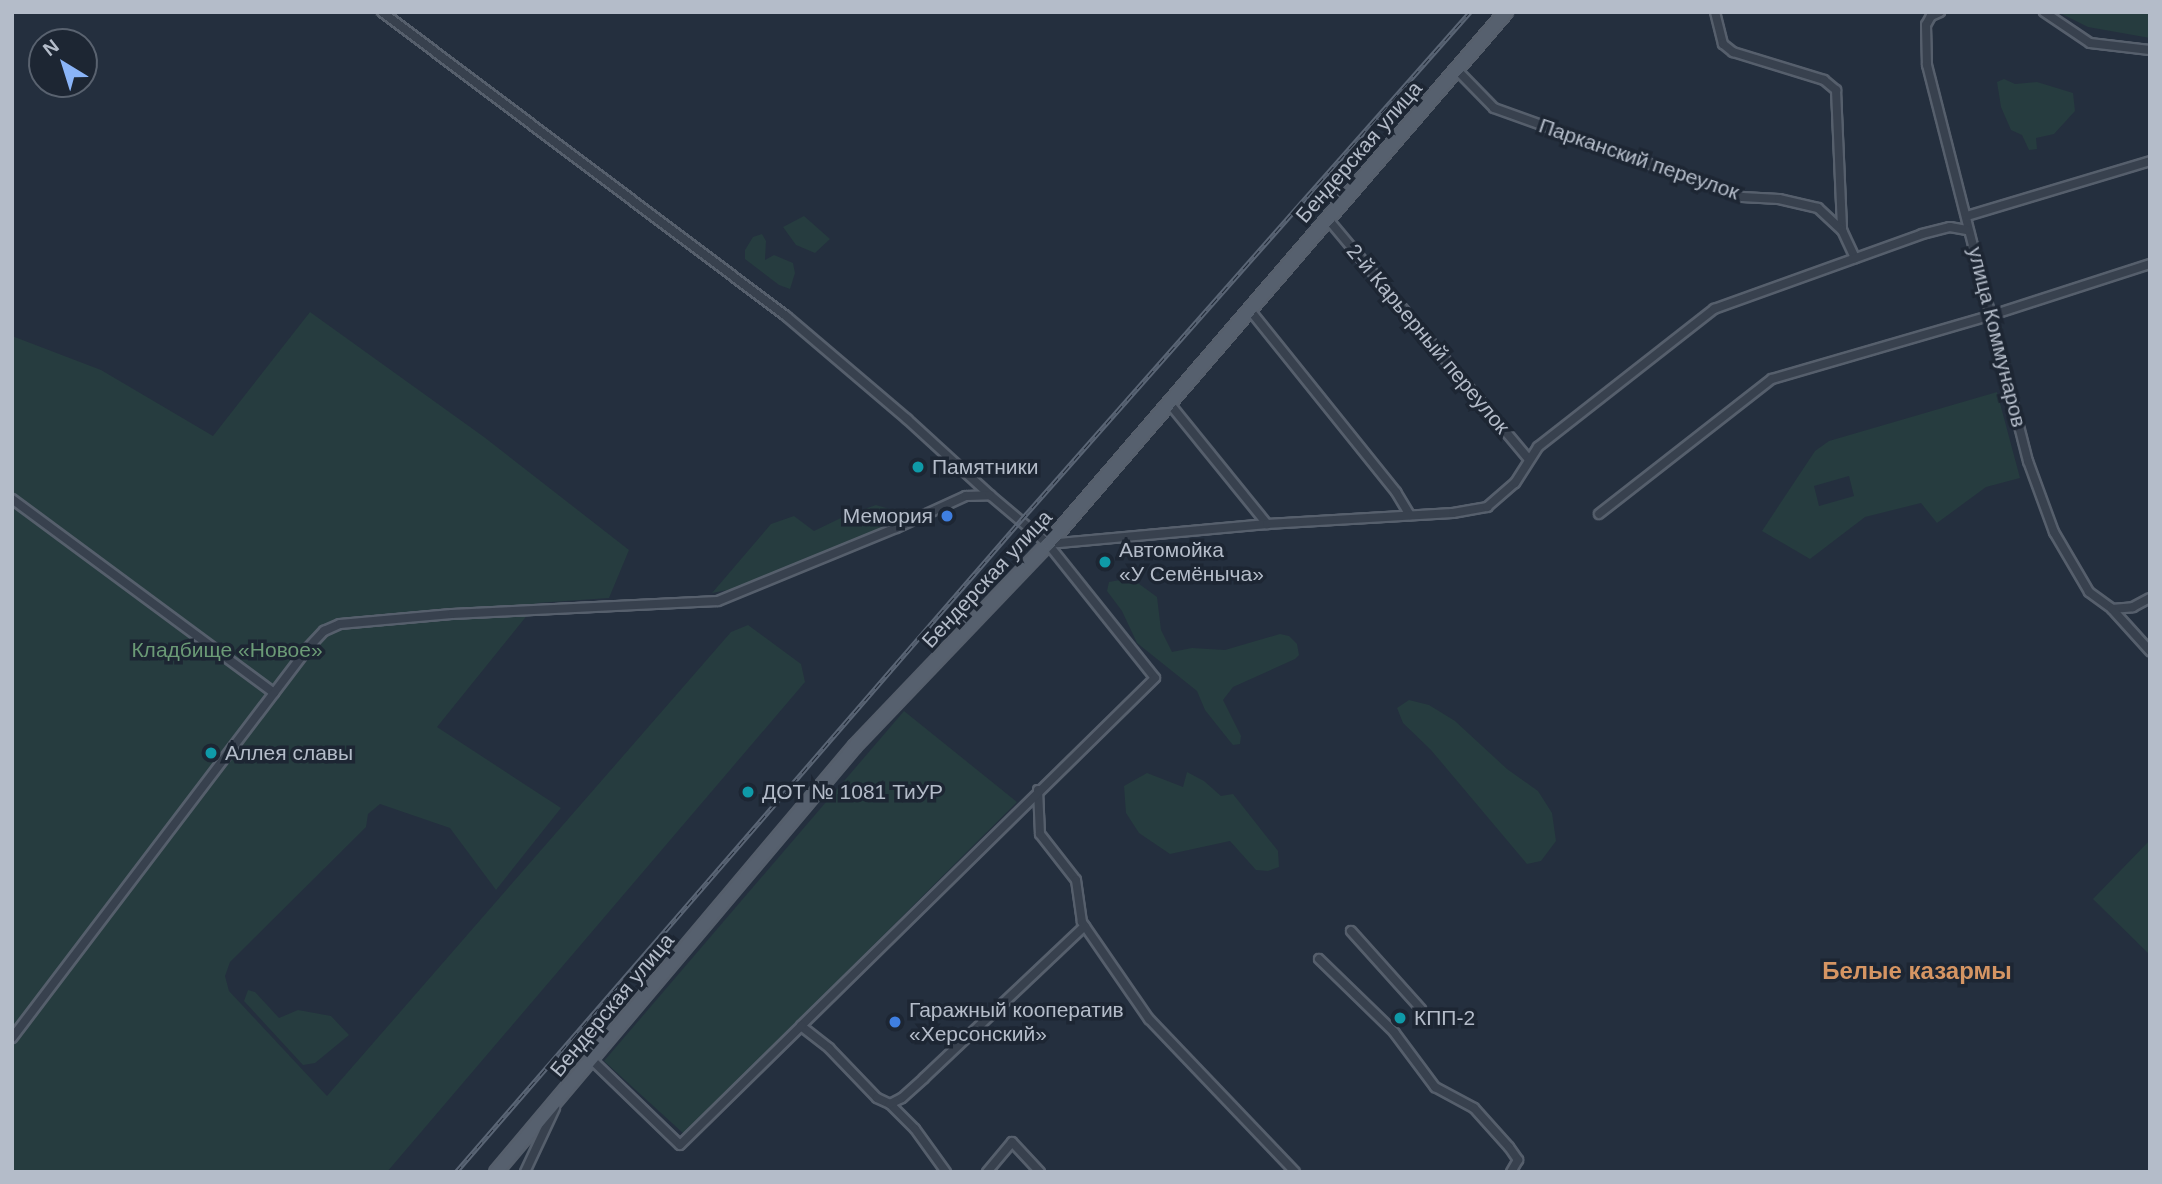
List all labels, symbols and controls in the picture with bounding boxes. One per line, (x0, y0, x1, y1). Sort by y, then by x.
north arrow (28, 28, 98, 98)
text: N (39, 35, 63, 60)
street label: Бендерская улица (1291, 76, 1427, 228)
street label: Парканский переулок (1536, 113, 1742, 205)
street label: 2-й Карьерный переулок (1341, 239, 1515, 439)
street label: улица Коммунаров (1962, 244, 2032, 430)
place label: Памятники (932, 454, 1038, 480)
marker: Памятники (910, 459, 926, 475)
place label: Мемория (843, 503, 933, 529)
street label: Бендерская улица (917, 505, 1057, 653)
marker: Мемория (939, 508, 955, 524)
place label: Автомойка «У Семёныча» (1119, 537, 1264, 587)
marker: Автомойка «У Семёныча» (1097, 554, 1113, 570)
park label: Кладбище «Новое» (131, 637, 323, 663)
place label: Аллея славы (225, 740, 353, 766)
marker: Аллея славы (203, 745, 219, 761)
place label: ДОТ № 1081 ТиУР (762, 779, 943, 805)
marker: ДОТ № 1081 ТиУР (740, 784, 756, 800)
street label: Бендерская улица (545, 928, 679, 1082)
district label: Белые казармы (1822, 957, 2012, 985)
place label: Гаражный кооператив «Херсонский» (909, 997, 1124, 1047)
place label: КПП-2 (1414, 1005, 1475, 1031)
marker: КПП-2 (1392, 1010, 1408, 1026)
marker: Гаражный кооператив «Херсонский» (887, 1014, 903, 1030)

